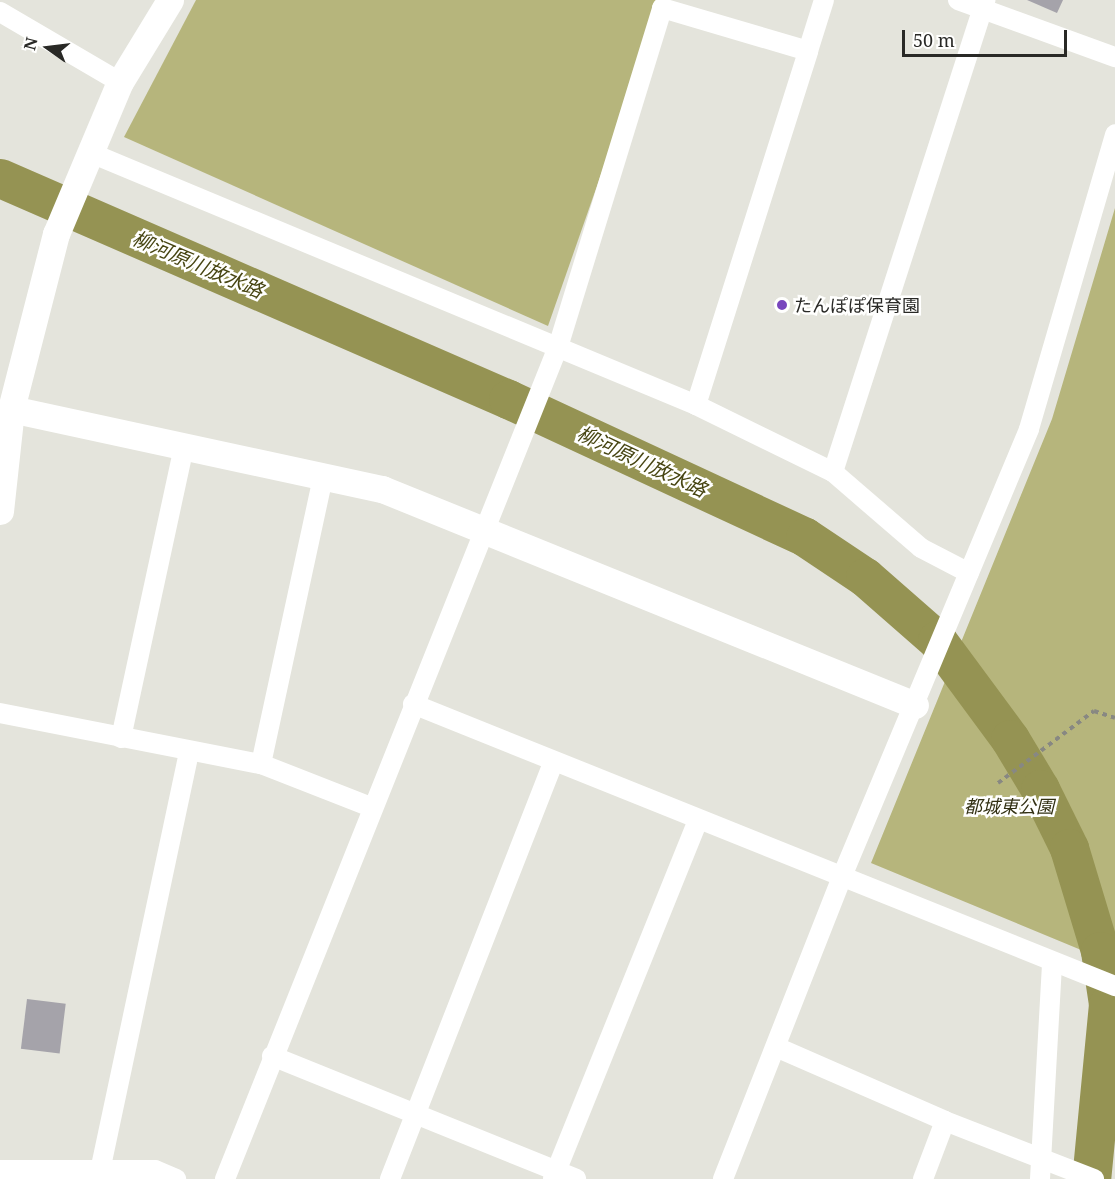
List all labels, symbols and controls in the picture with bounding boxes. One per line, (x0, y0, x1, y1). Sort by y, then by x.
north arrow (18, 18, 78, 78)
scale bar (905, 18, 1070, 56)
text: 50 m (913, 28, 955, 52)
text: N (18, 35, 43, 52)
water label: 柳河原川放水路 (129, 226, 267, 302)
place label: たんぽぽ保育園 (794, 294, 920, 316)
marker: たんぽぽ保育園 (775, 298, 789, 312)
water label: 柳河原川放水路 (573, 421, 711, 501)
park label: 都城東公園 (964, 795, 1054, 817)

